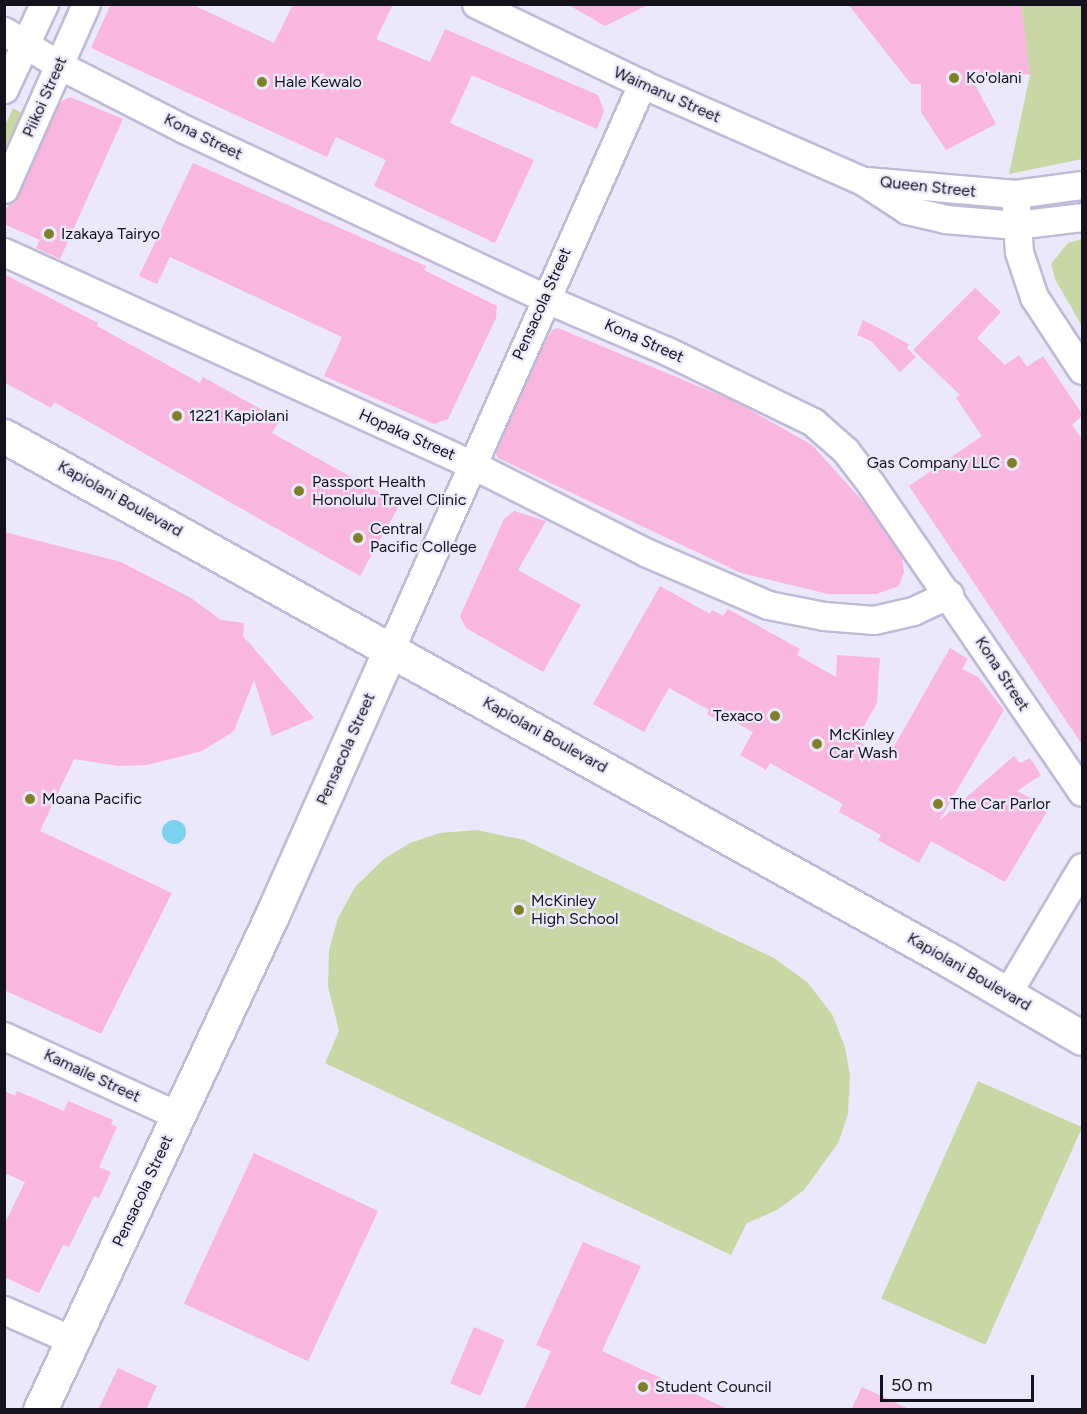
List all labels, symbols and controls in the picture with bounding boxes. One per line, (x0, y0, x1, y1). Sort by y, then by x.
street label: Piikoi Street (19, 54, 71, 140)
street label: Waimanu Street (611, 63, 723, 127)
place label: Ko'olani (966, 68, 1022, 88)
marker: Ko'olani (947, 71, 961, 85)
place label: Hale Kewalo (274, 72, 362, 92)
marker: Hale Kewalo (255, 75, 269, 89)
street label: Kona Street (161, 110, 245, 164)
street label: Queen Street (879, 172, 977, 202)
place label: Izakaya Tairyo (61, 224, 160, 244)
marker: Izakaya Tairyo (42, 227, 56, 241)
street label: Pensacola Street (509, 245, 575, 363)
street label: Kona Street (601, 315, 687, 367)
street label: Hopaka Street (356, 405, 458, 465)
place label: 1221 Kapiolani (189, 406, 289, 426)
marker: 1221 Kapiolani (170, 409, 184, 423)
place label: Gas Company LLC (867, 453, 1000, 473)
marker: Gas Company LLC (1005, 456, 1019, 470)
street label: Kapiolani Boulevard (54, 457, 186, 541)
place label: Passport Health Honolulu Travel Clinic (312, 472, 466, 510)
marker: Passport Health Honolulu Travel Clinic (290, 482, 308, 500)
place label: Central Pacific College (370, 519, 477, 557)
marker: Central Pacific College (351, 531, 365, 545)
street label: Kona Street (971, 633, 1033, 715)
street label: Pensacola Street (313, 690, 379, 808)
street label: Kapiolani Boulevard (479, 693, 611, 777)
place label: Texaco (713, 706, 763, 726)
marker: Texaco (768, 709, 782, 723)
place label: McKinley Car Wash (829, 725, 897, 763)
marker: McKinley Car Wash (810, 737, 824, 751)
place label: Moana Pacific (42, 789, 142, 809)
marker: Moana Pacific (23, 792, 37, 806)
place label: The Car Parlor (950, 794, 1050, 814)
marker: The Car Parlor (931, 797, 945, 811)
place label: McKinley High School (531, 891, 618, 929)
marker: McKinley High School (512, 903, 526, 917)
street label: Kapiolani Boulevard (904, 929, 1034, 1015)
street label: Kamaile Street (41, 1045, 143, 1107)
street label: Pensacola Street (109, 1132, 177, 1250)
scale bar (883, 1363, 1038, 1401)
text: 50 m (891, 1374, 933, 1396)
place label: Student Council (655, 1377, 771, 1397)
marker: Student Council (636, 1380, 650, 1394)

